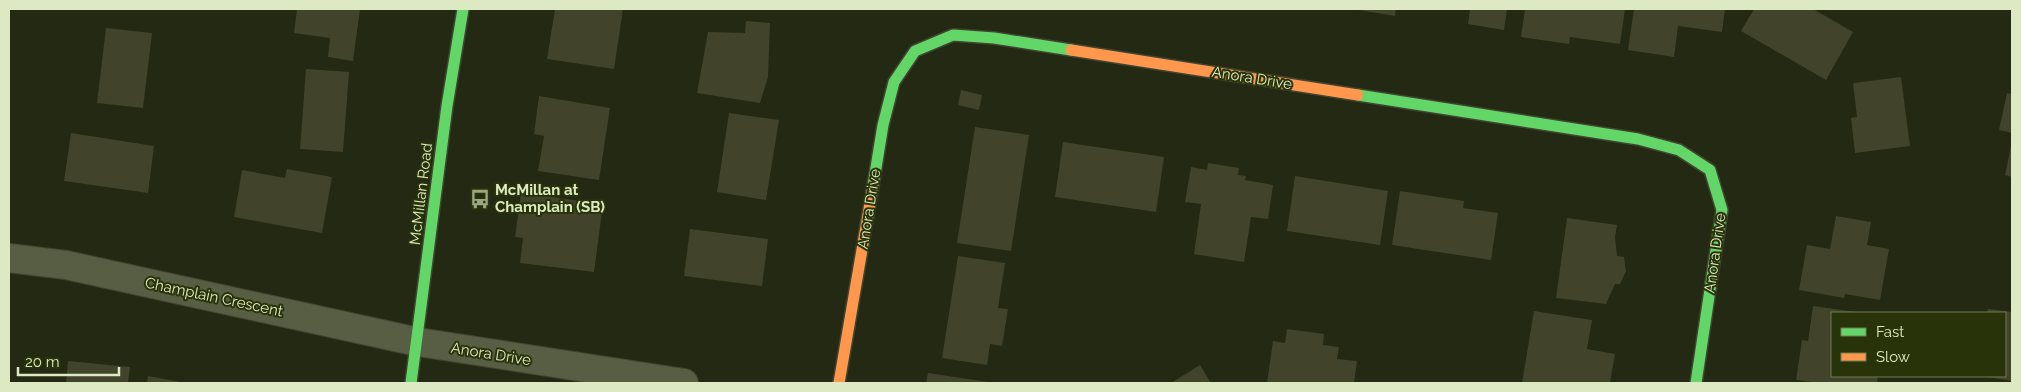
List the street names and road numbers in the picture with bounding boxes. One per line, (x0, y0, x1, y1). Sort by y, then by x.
street label: Anora Drive (1211, 63, 1294, 93)
street label: McMillan Road (406, 142, 436, 246)
street label: Anora Drive (854, 167, 884, 250)
street label: Anora Drive (1700, 212, 1730, 294)
street label: Champlain Crescent (143, 274, 285, 320)
street label: Anora Drive (450, 339, 533, 369)

